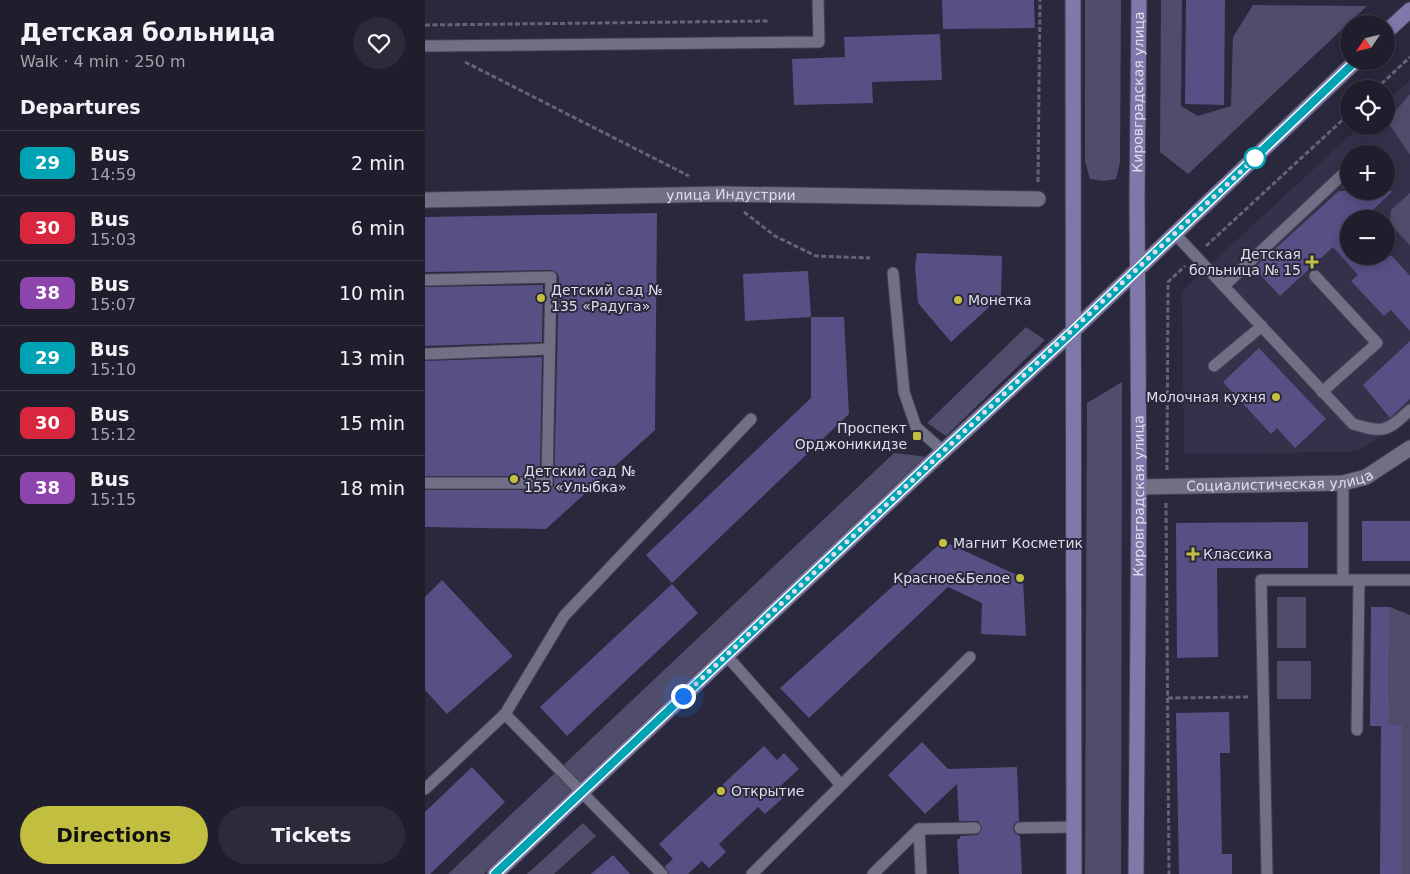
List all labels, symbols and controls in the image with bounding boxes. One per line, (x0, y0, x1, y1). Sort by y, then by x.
street label: Кировградская улица (1129, 11, 1147, 173)
north arrow (1340, 15, 1395, 70)
map controls (1340, 15, 1395, 265)
button: heart (353, 17, 405, 69)
text: Детская больница (20, 19, 275, 47)
text: Walk · 4 min · 250 m (20, 52, 185, 71)
button: locate (1340, 80, 1395, 135)
text: Departures (20, 96, 141, 118)
text: Bus (90, 143, 129, 165)
button: + (1340, 145, 1395, 200)
unlabelled marker (1244, 147, 1266, 169)
text: 29 (35, 152, 60, 173)
text: 2 min (351, 152, 405, 174)
text: 14:59 (90, 165, 136, 184)
street label: улица Индустрии (666, 186, 796, 203)
text: Bus (90, 208, 129, 230)
button: − (1340, 210, 1395, 265)
text: 30 (35, 217, 60, 238)
text: 6 min (351, 217, 405, 239)
text: 15:03 (90, 230, 136, 249)
place label: Детская больница № 15 (1189, 246, 1301, 278)
marker: Детская больница № 15 (1305, 255, 1319, 269)
text: Bus (90, 273, 129, 295)
text: 38 (35, 282, 60, 303)
text: 10 min (339, 282, 405, 304)
place label: Детский сад № 135 «Радуга» (551, 282, 662, 314)
marker: Детский сад № 135 «Радуга» (535, 292, 547, 304)
place label: Монетка (968, 292, 1032, 308)
marker: Монетка (952, 294, 964, 306)
text: 15:07 (90, 295, 136, 314)
text: Bus (90, 338, 129, 360)
text: 29 (35, 347, 60, 368)
text: 13 min (339, 347, 405, 369)
text: 15:10 (90, 360, 136, 379)
place label: Молочная кухня (1146, 389, 1266, 405)
marker: Молочная кухня (1270, 391, 1282, 403)
text: Bus (90, 403, 129, 425)
text: 30 (35, 412, 60, 433)
text: 15 min (339, 412, 405, 434)
street label: Кировградская улица (1130, 415, 1147, 577)
place label: Проспект Орджоникидзе (795, 420, 907, 452)
text: 15:12 (90, 425, 136, 444)
marker: Проспект Орджоникидзе (911, 430, 923, 442)
place label: Детский сад № 155 «Улыбка» (524, 463, 635, 495)
street label: Социалистическая улица (1186, 466, 1376, 494)
text: Bus (90, 468, 129, 490)
marker: Детский сад № 155 «Улыбка» (508, 473, 520, 485)
text: 38 (35, 477, 60, 498)
text: 18 min (339, 477, 405, 499)
text: 15:15 (90, 490, 136, 509)
place label: Магнит Косметик (953, 535, 1083, 551)
marker: Магнит Косметик (937, 537, 949, 549)
place label: Классика (1203, 546, 1272, 562)
marker: Классика (1187, 548, 1199, 560)
place label: Красное&Белое (893, 570, 1010, 586)
marker: Красное&Белое (1014, 572, 1026, 584)
your location (671, 684, 696, 709)
place label: Открытие (731, 783, 804, 799)
marker: Открытие (715, 785, 727, 797)
button: Directions (20, 806, 208, 864)
button: Tickets (218, 806, 405, 864)

